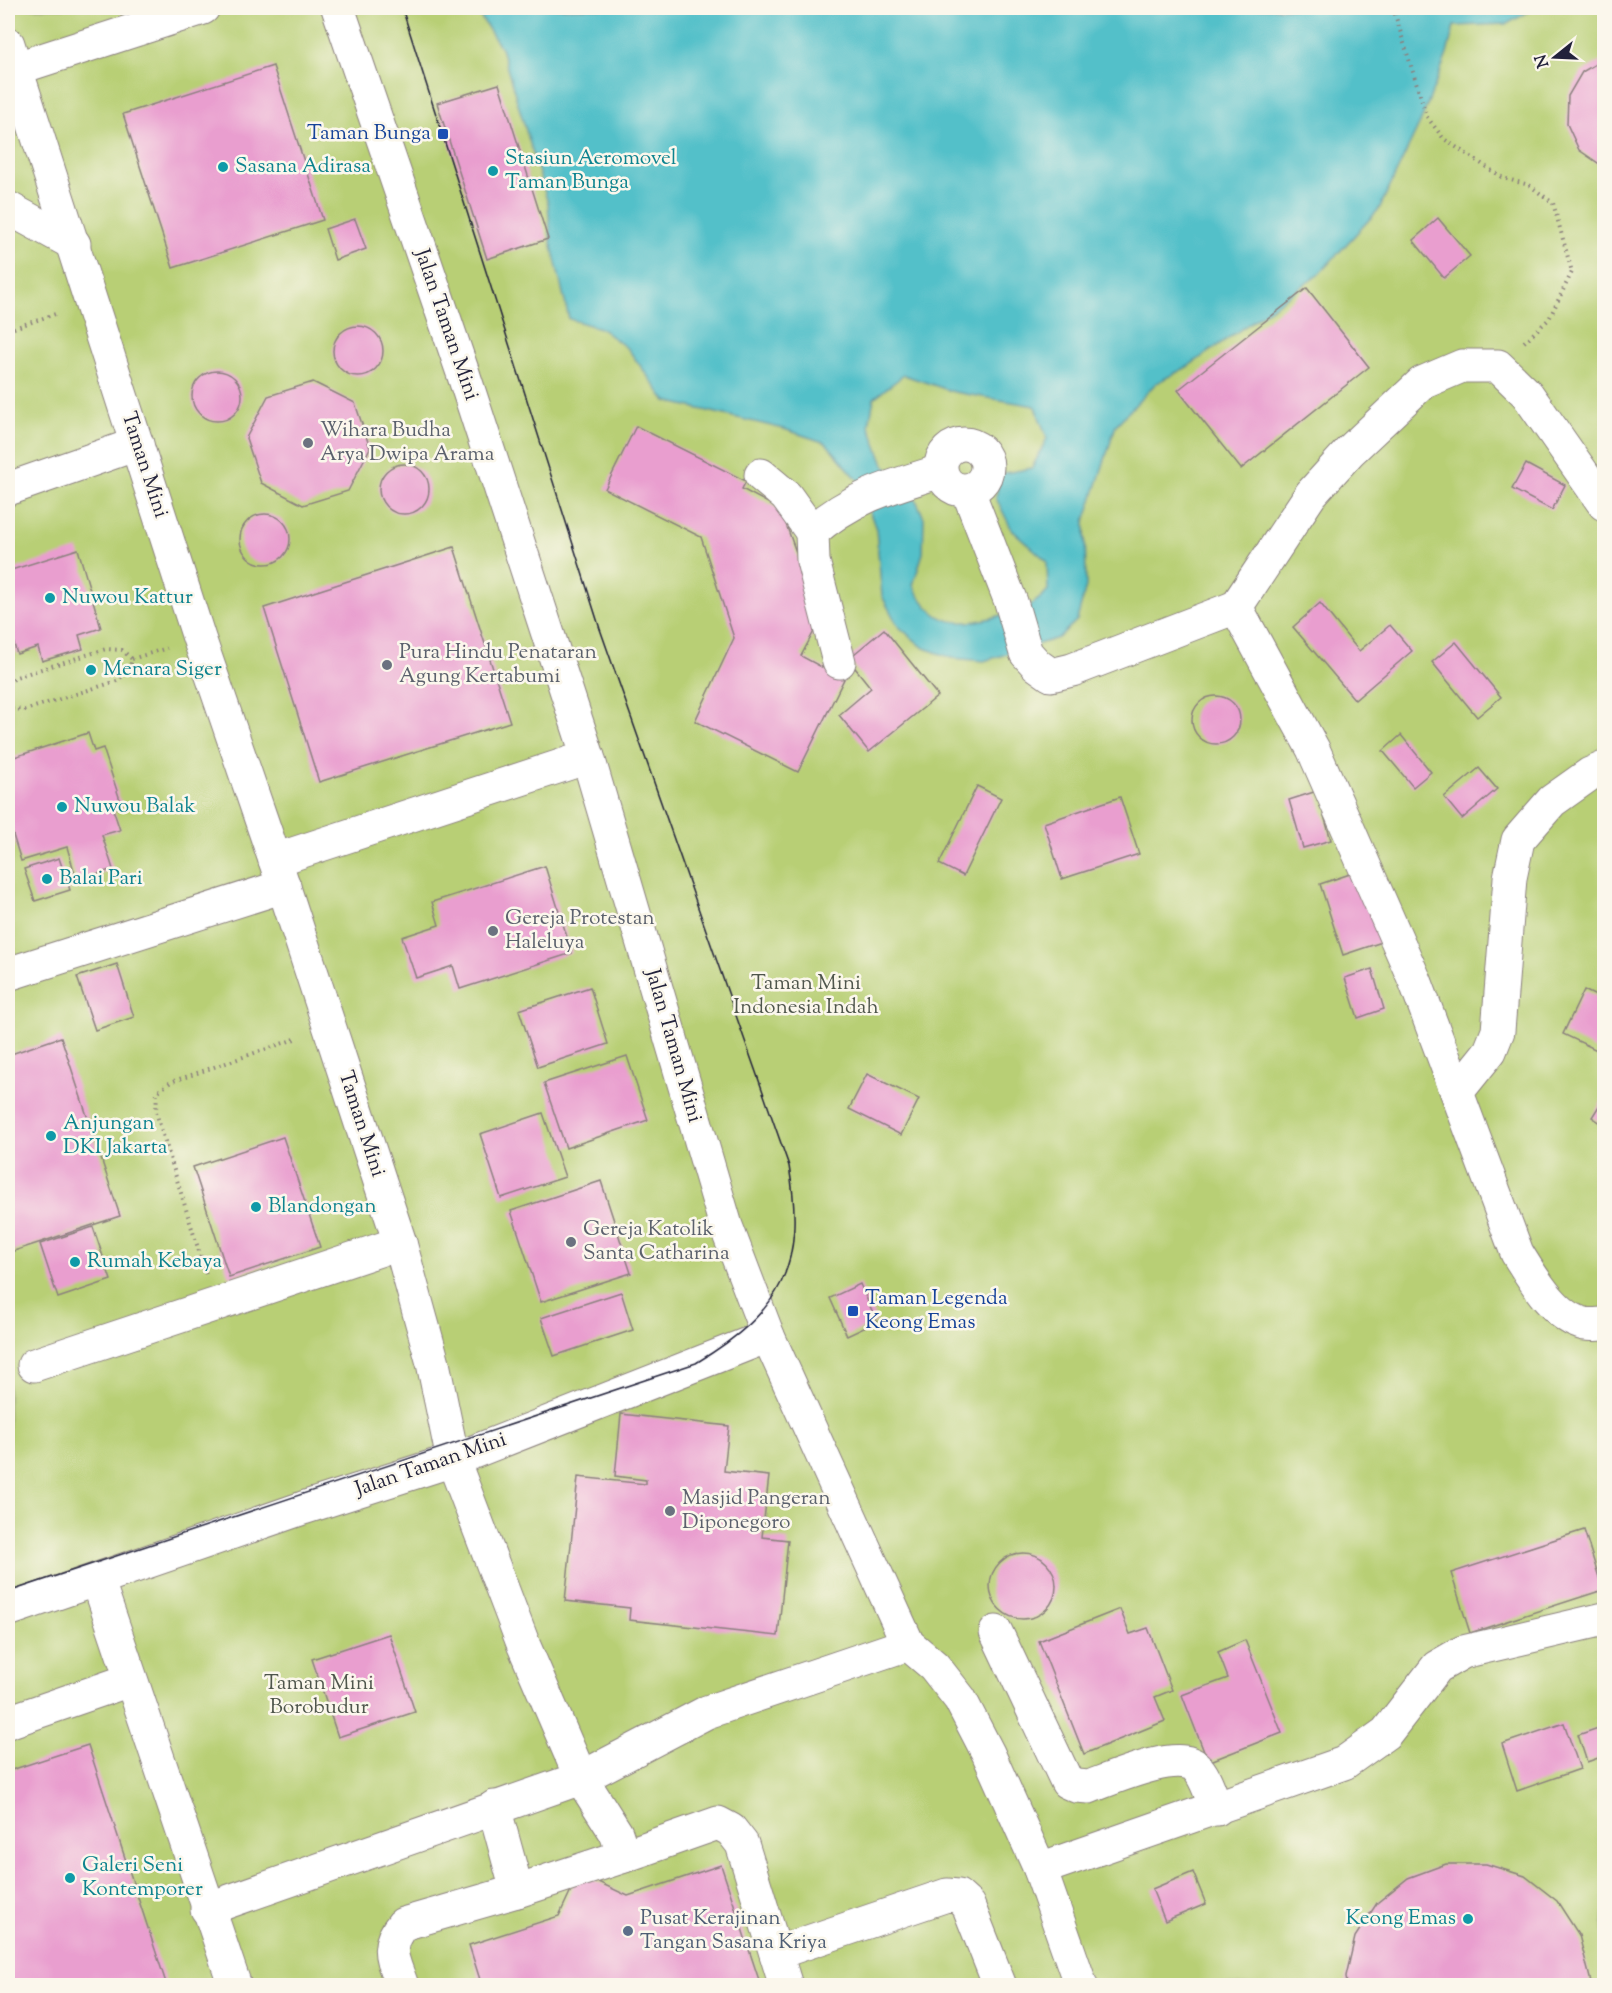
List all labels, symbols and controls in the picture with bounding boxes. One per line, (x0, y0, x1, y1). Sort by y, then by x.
north arrow (1525, 27, 1585, 87)
text: N (1530, 51, 1556, 70)
place label: Taman Bunga (307, 119, 431, 149)
marker: Taman Bunga (436, 127, 450, 141)
place label: Stasiun Aeromovel Taman Bunga (505, 144, 677, 198)
place label: Sasana Adirasa (235, 152, 371, 182)
marker: Sasana Adirasa (216, 160, 230, 174)
marker: Stasiun Aeromovel Taman Bunga (486, 164, 500, 178)
street label: Jalan Taman Mini (406, 244, 486, 405)
street label: Taman Mini (113, 408, 175, 522)
place label: Wihara Budha Arya Dwipa Arama (320, 416, 495, 470)
marker: Wihara Budha Arya Dwipa Arama (301, 436, 315, 450)
place label: Nuwou Kattur (62, 583, 193, 613)
marker: Nuwou Kattur (43, 591, 57, 605)
place label: Pura Hindu Penataran Agung Kertabumi (399, 638, 597, 692)
place label: Menara Siger (103, 655, 222, 685)
marker: Pura Hindu Penataran Agung Kertabumi (380, 658, 394, 672)
marker: Menara Siger (84, 663, 98, 677)
place label: Nuwou Balak (74, 792, 196, 822)
marker: Nuwou Balak (55, 800, 69, 814)
place label: Balai Pari (59, 864, 143, 894)
marker: Balai Pari (40, 872, 54, 886)
place label: Gereja Protestan Haleluya (505, 904, 655, 958)
marker: Gereja Protestan Haleluya (486, 924, 500, 938)
street label: Jalan Taman Mini (636, 965, 709, 1126)
park label: Taman Mini Indonesia Indah (733, 969, 879, 1023)
street label: Taman Mini (330, 1067, 392, 1181)
place label: Anjungan DKI Jakarta (63, 1109, 168, 1163)
marker: Anjungan DKI Jakarta (44, 1129, 58, 1143)
place label: Blandongan (268, 1192, 377, 1222)
marker: Blandongan (249, 1200, 263, 1214)
place label: Gereja Katolik Santa Catharina (583, 1215, 730, 1269)
marker: Gereja Katolik Santa Catharina (564, 1235, 578, 1249)
place label: Rumah Kebaya (87, 1247, 223, 1277)
marker: Rumah Kebaya (68, 1255, 82, 1269)
place label: Taman Legenda Keong Emas (865, 1284, 1008, 1338)
marker: Taman Legenda Keong Emas (846, 1304, 860, 1318)
street label: Jalan Taman Mini (350, 1425, 511, 1505)
place label: Masjid Pangeran Diponegoro (682, 1484, 831, 1538)
marker: Masjid Pangeran Diponegoro (663, 1504, 677, 1518)
park label: Taman Mini Borobudur (264, 1669, 374, 1723)
place label: Galeri Seni Kontemporer (82, 1851, 203, 1905)
marker: Galeri Seni Kontemporer (63, 1871, 77, 1885)
place label: Pusat Kerajinan Tangan Sasana Kriya (640, 1904, 827, 1958)
place label: Keong Emas (1346, 1904, 1456, 1934)
marker: Keong Emas (1461, 1912, 1475, 1926)
marker: Pusat Kerajinan Tangan Sasana Kriya (621, 1924, 635, 1938)

